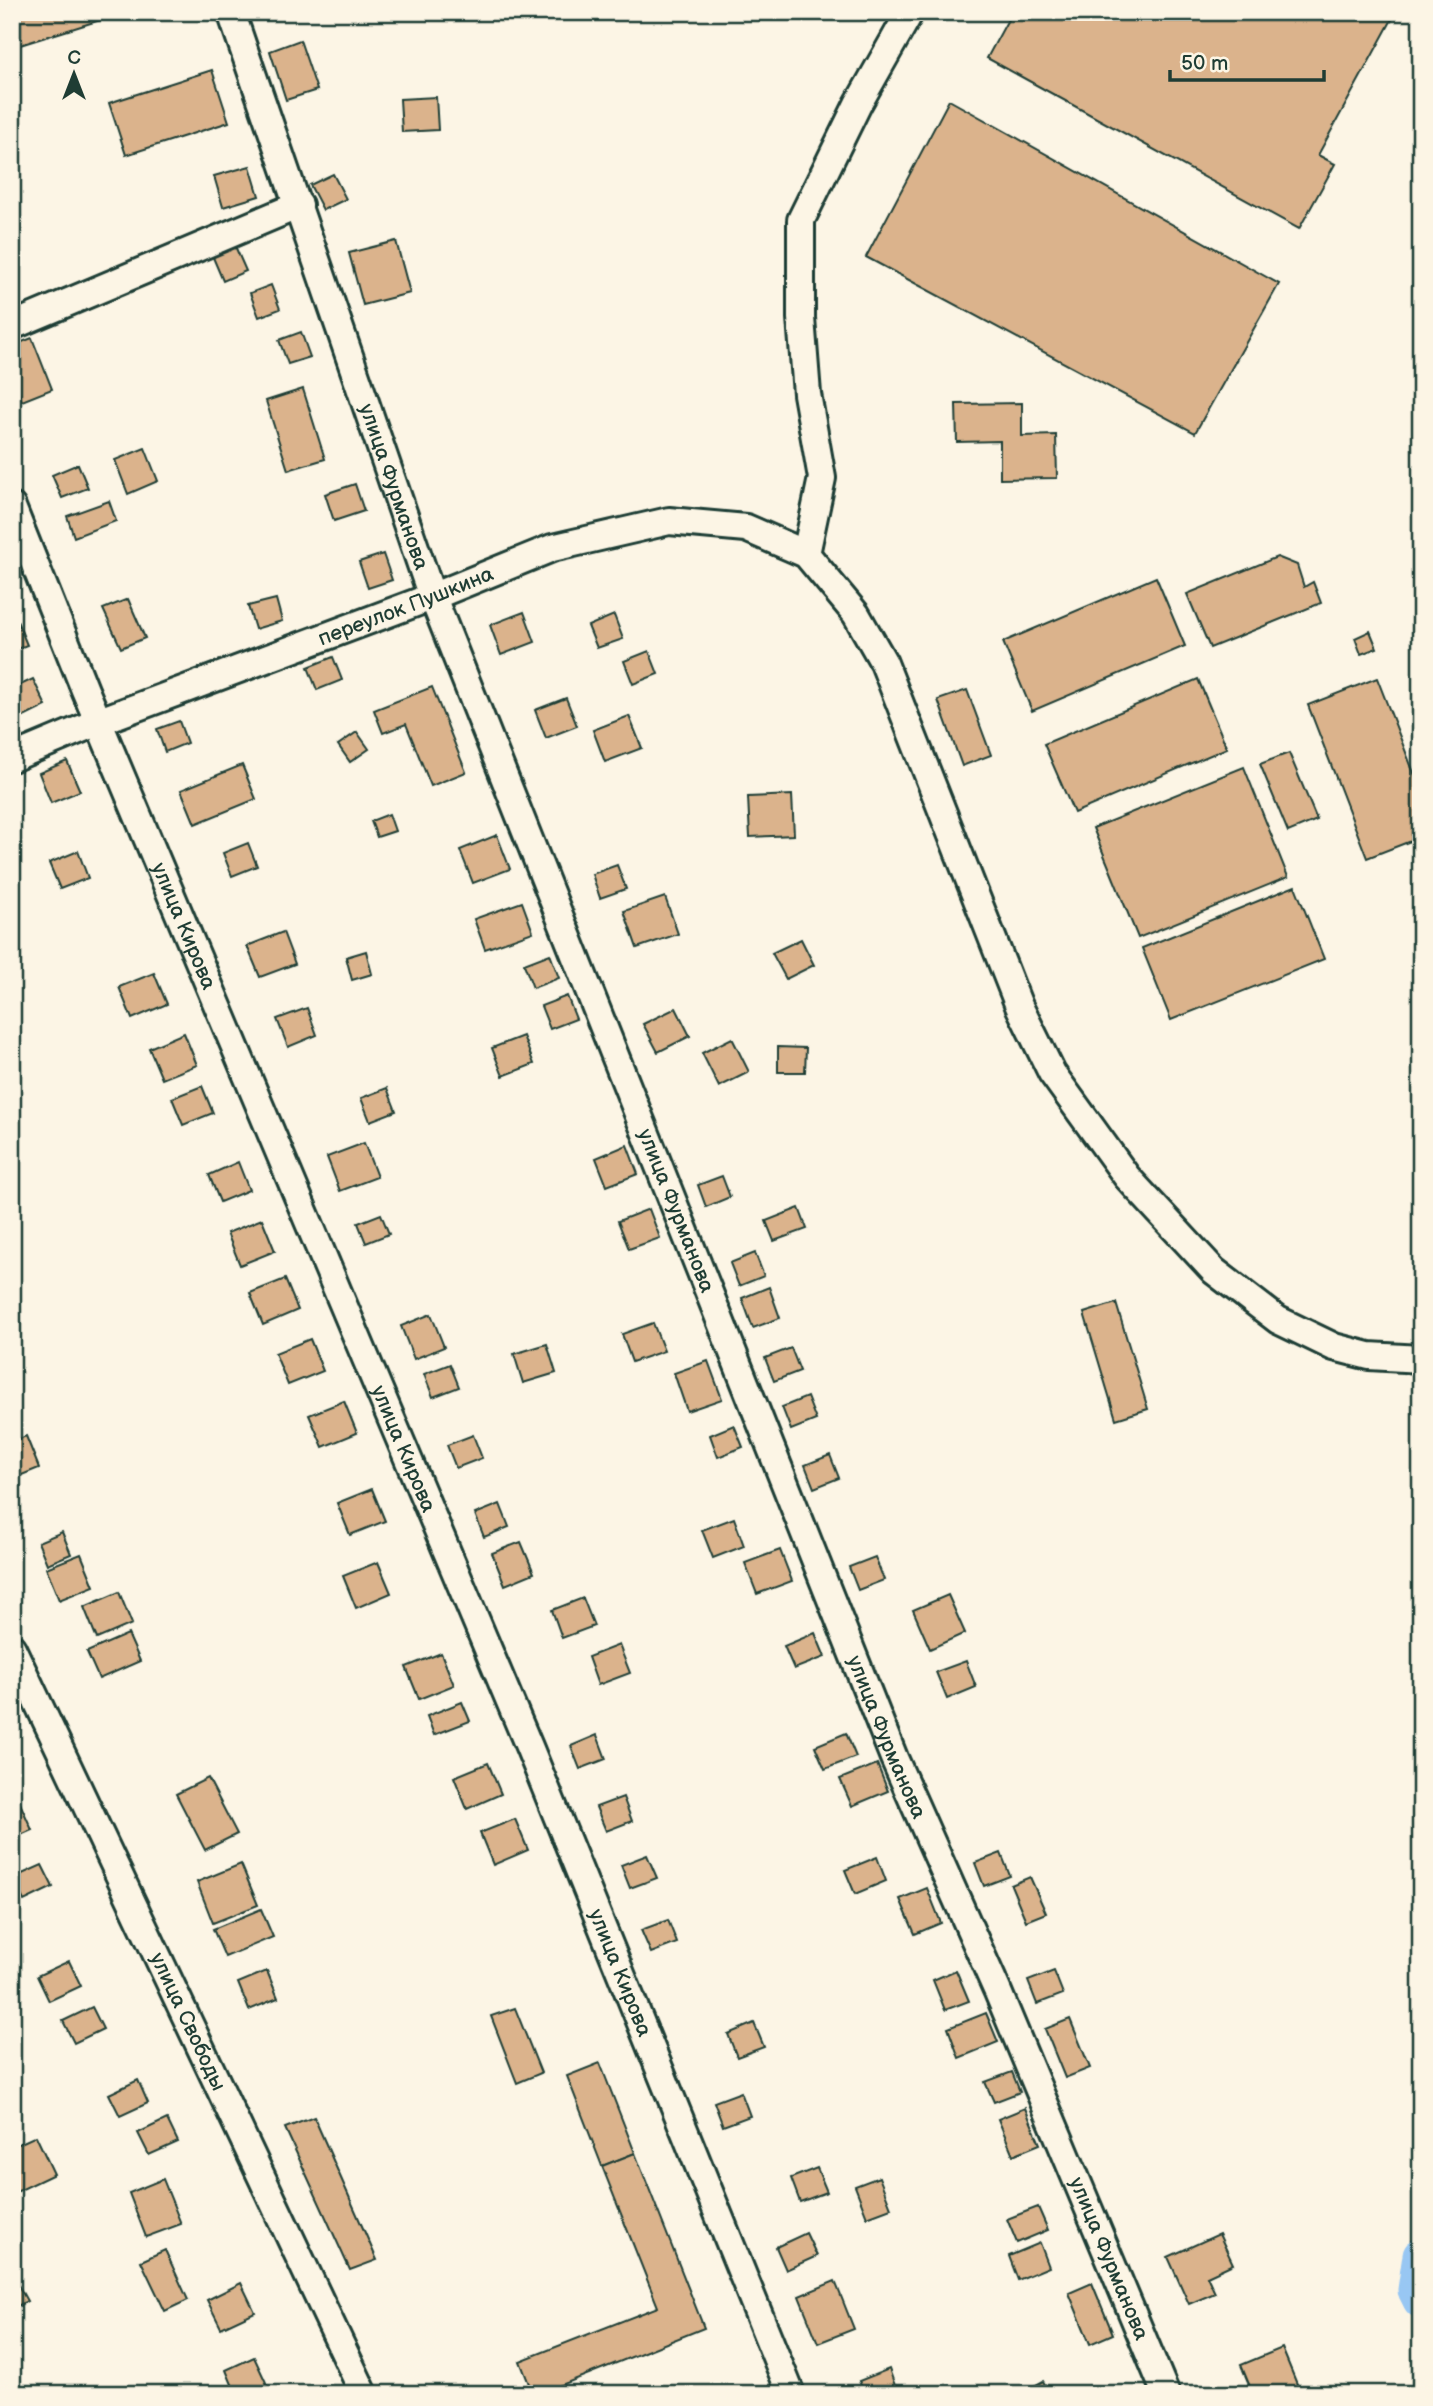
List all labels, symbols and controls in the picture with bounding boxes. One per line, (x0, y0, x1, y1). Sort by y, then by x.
north arrow (38, 38, 108, 108)
scale bar (1170, 38, 1324, 82)
text: С (67, 47, 81, 70)
text: 50 m (1181, 51, 1228, 76)
street label: улица Фурманова (354, 400, 435, 574)
street label: переулок Пушкина (314, 561, 497, 651)
street label: улица Кирова (146, 859, 222, 994)
street label: улица Фурманова (633, 1125, 720, 1297)
street label: улица Кирова (366, 1381, 442, 1516)
street label: улица Фурманова (842, 1652, 932, 1823)
street label: улица Кирова (584, 1905, 658, 2041)
street label: улица Свободы (145, 1948, 231, 2095)
street label: улица Фурманова (1064, 2173, 1155, 2344)

